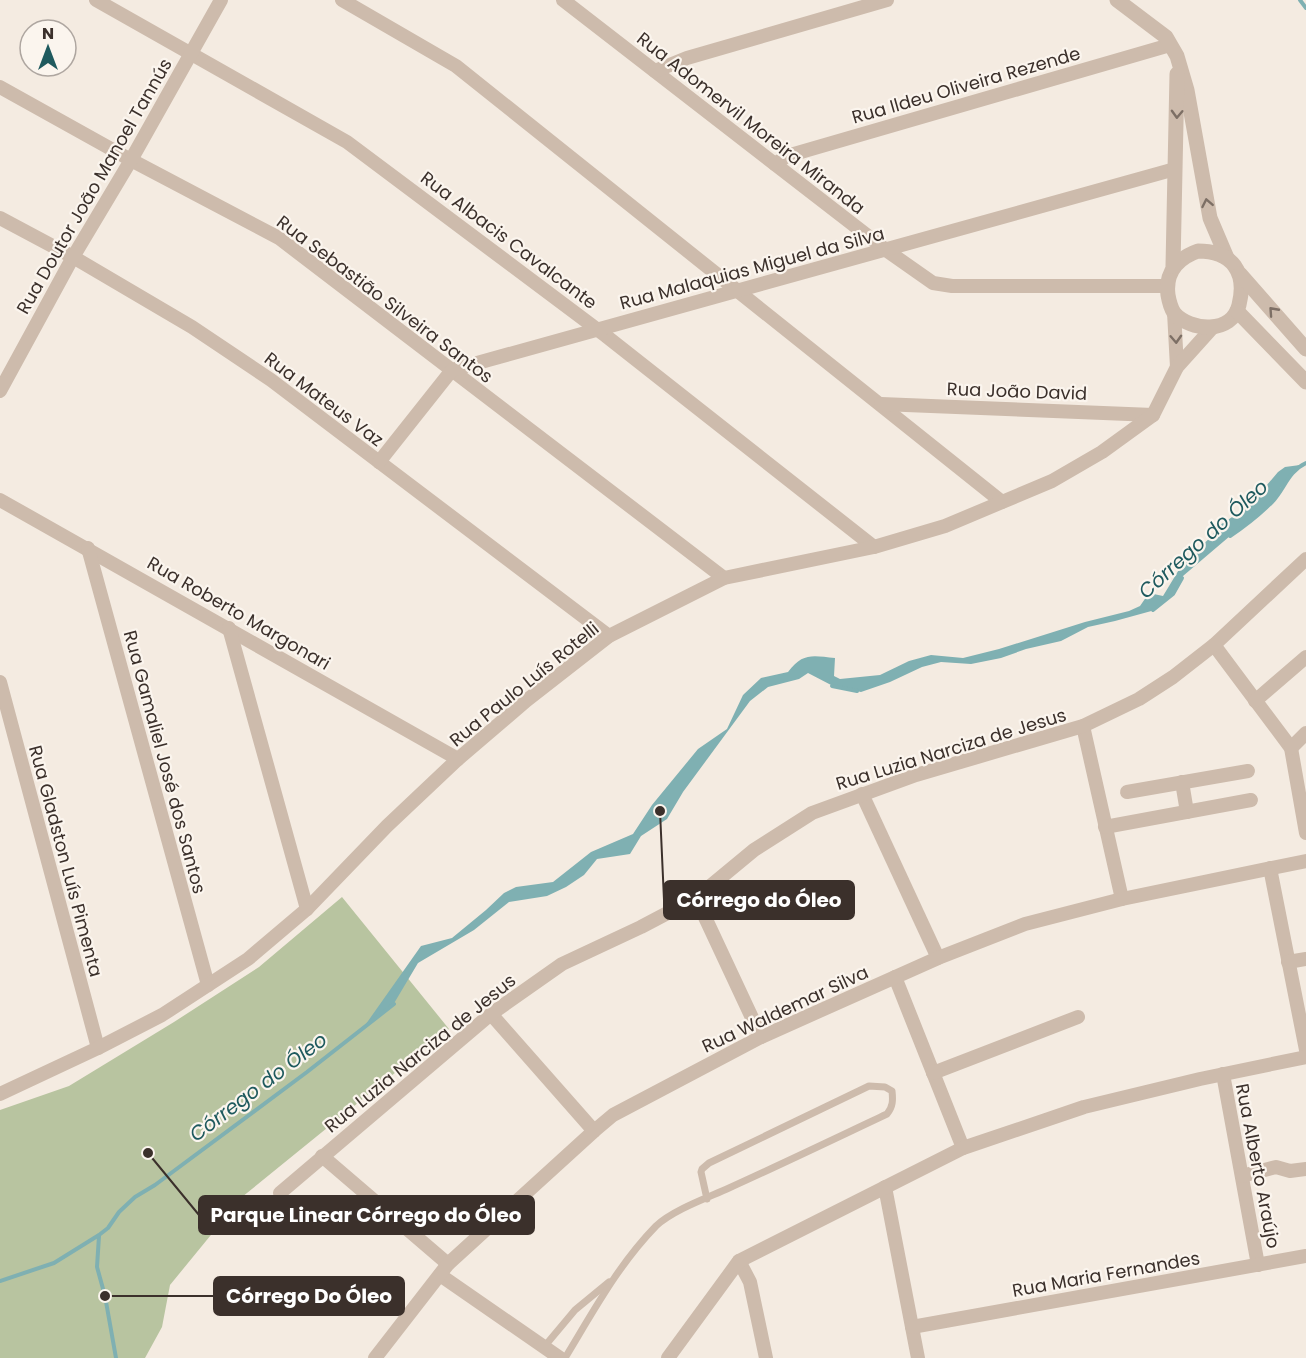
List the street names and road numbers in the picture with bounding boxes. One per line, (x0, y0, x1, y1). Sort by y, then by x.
street label: Rua Adomervil Moreira Miranda (632, 26, 870, 220)
street label: Rua Ildeu Oliveira Rezende (849, 40, 1083, 130)
street label: Rua Doutor João Manoel Tannús (10, 54, 178, 318)
street label: Rua Albacis Cavalcante (416, 165, 602, 315)
street label: Rua Sebastião Silveira Santos (272, 209, 498, 389)
street label: Rua Malaquias Miguel da Silva (617, 221, 887, 315)
street label: Rua Mateus Vaz (259, 346, 389, 452)
street label: Rua João David (946, 376, 1088, 406)
street label: Rua Roberto Margonari (143, 550, 335, 676)
street label: Rua Paulo Luís Rotelli (444, 616, 604, 752)
street label: Rua Gamaliel José dos Santos (118, 628, 212, 896)
street label: Rua Luzia Narciza de Jesus (833, 702, 1069, 796)
street label: Rua Gladston Luís Pimenta (23, 742, 109, 980)
street label: Rua Waldemar Silva (698, 959, 872, 1059)
street label: Rua Luzia Narciza de Jesus (319, 968, 521, 1138)
street label: Rua Alberto Araújo (1230, 1081, 1286, 1251)
street label: Rua Maria Fernandes (1010, 1245, 1202, 1303)

